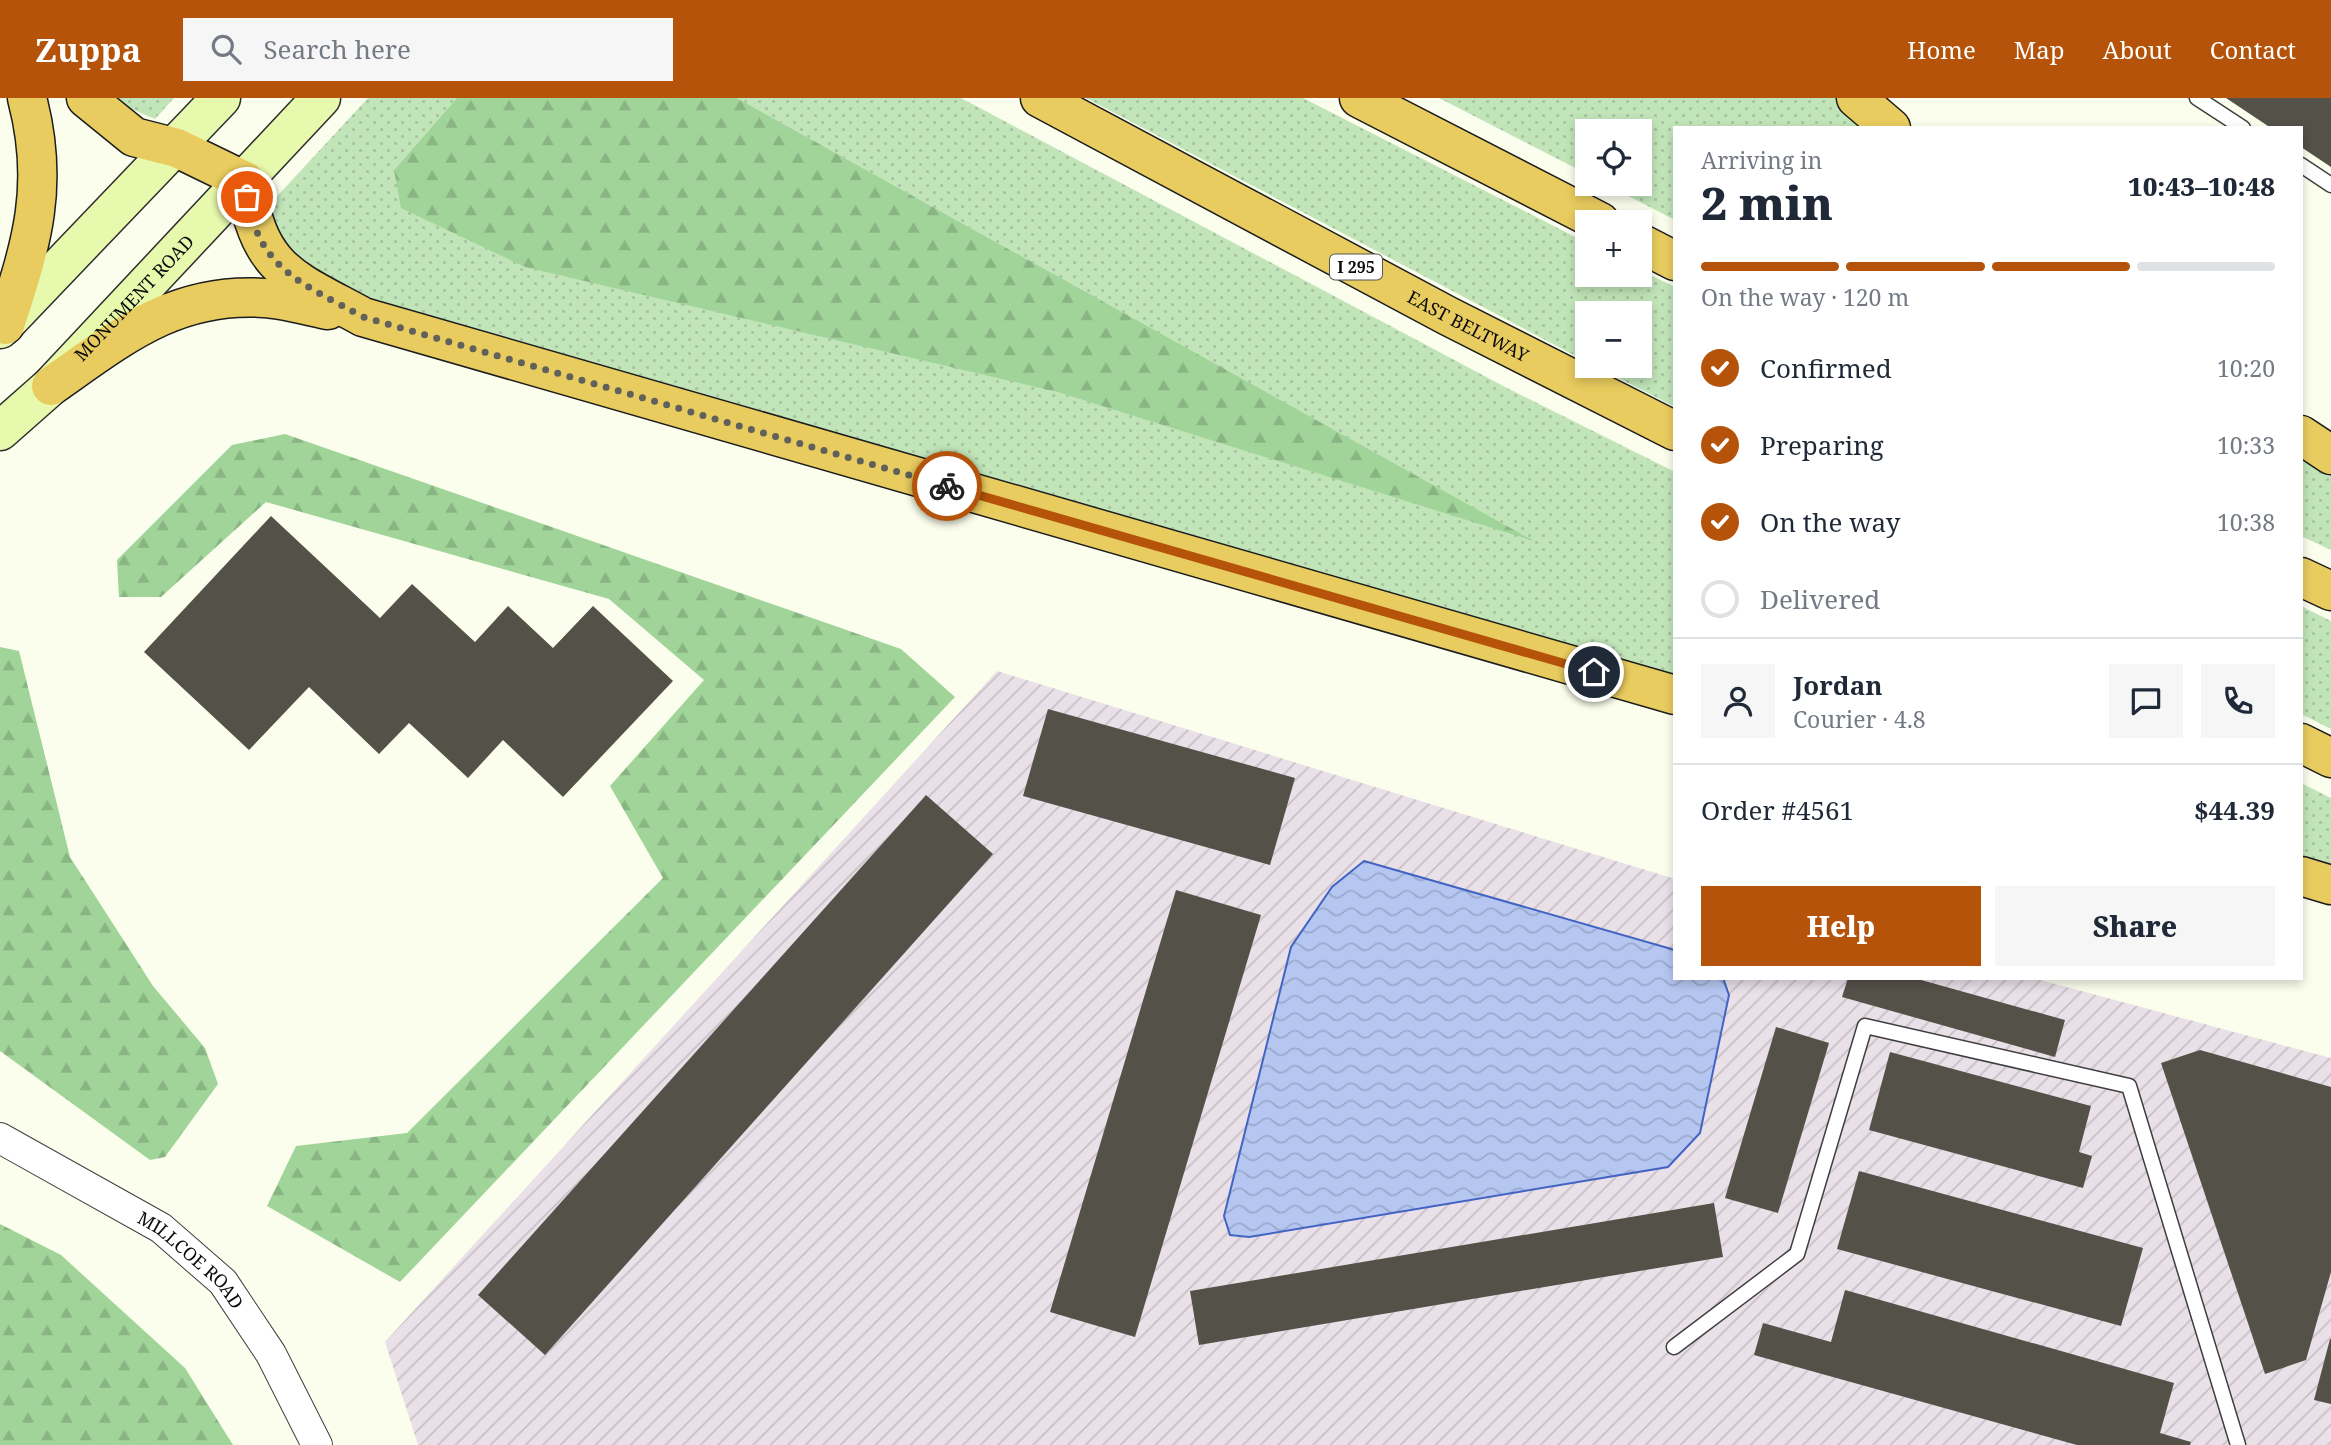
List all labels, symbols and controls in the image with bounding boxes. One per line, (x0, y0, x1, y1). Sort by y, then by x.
search box (183, 18, 673, 81)
text: Zuppa (35, 27, 141, 72)
icon: search (207, 30, 245, 68)
text: Search here (263, 31, 411, 67)
text: Home (1907, 33, 1976, 66)
text: Map (2014, 33, 2065, 66)
text: About (2103, 33, 2172, 66)
text: Contact (2210, 33, 2296, 66)
map controls (1575, 119, 1652, 378)
button: locate (1575, 119, 1652, 196)
text: Arriving in (1701, 144, 1822, 176)
pin (217, 167, 277, 227)
text: 10:43–10:48 (2128, 168, 2275, 204)
text: 2 min (1701, 171, 1833, 233)
icon: bag (228, 178, 266, 216)
button: + (1575, 210, 1652, 287)
street label: MONUMENT ROAD (69, 229, 199, 366)
road number: I 295 (1330, 254, 1382, 280)
text: On the way · 120 m (1701, 281, 1909, 313)
street label: EAST BELTWAY (1403, 285, 1534, 367)
button: − (1575, 301, 1652, 378)
icon: check (1701, 349, 1739, 387)
text: Confirmed (1760, 350, 1892, 386)
text: 10:20 (2217, 352, 2275, 384)
icon: check (1701, 426, 1739, 464)
text: Preparing (1760, 427, 1884, 463)
text: 10:33 (2217, 429, 2275, 461)
courier (912, 451, 982, 521)
icon: bike (928, 467, 966, 505)
icon: check (1701, 503, 1739, 541)
text: On the way (1760, 504, 1900, 540)
text: 10:38 (2217, 506, 2275, 538)
text: Delivered (1760, 581, 1880, 617)
pin (1564, 642, 1624, 702)
icon: home (1575, 653, 1613, 691)
button: person (1701, 664, 1775, 738)
button: chat (2109, 664, 2183, 738)
button: phone (2201, 664, 2275, 738)
text: Jordan (1793, 667, 1883, 703)
text: Courier · 4.8 (1793, 703, 1926, 735)
text: Order #4561 (1701, 792, 1854, 828)
text: $44.39 (2194, 792, 2275, 828)
button: Help (1701, 886, 1981, 966)
button: Share (1995, 886, 2275, 966)
street label: MILLCOE ROAD (134, 1205, 249, 1313)

